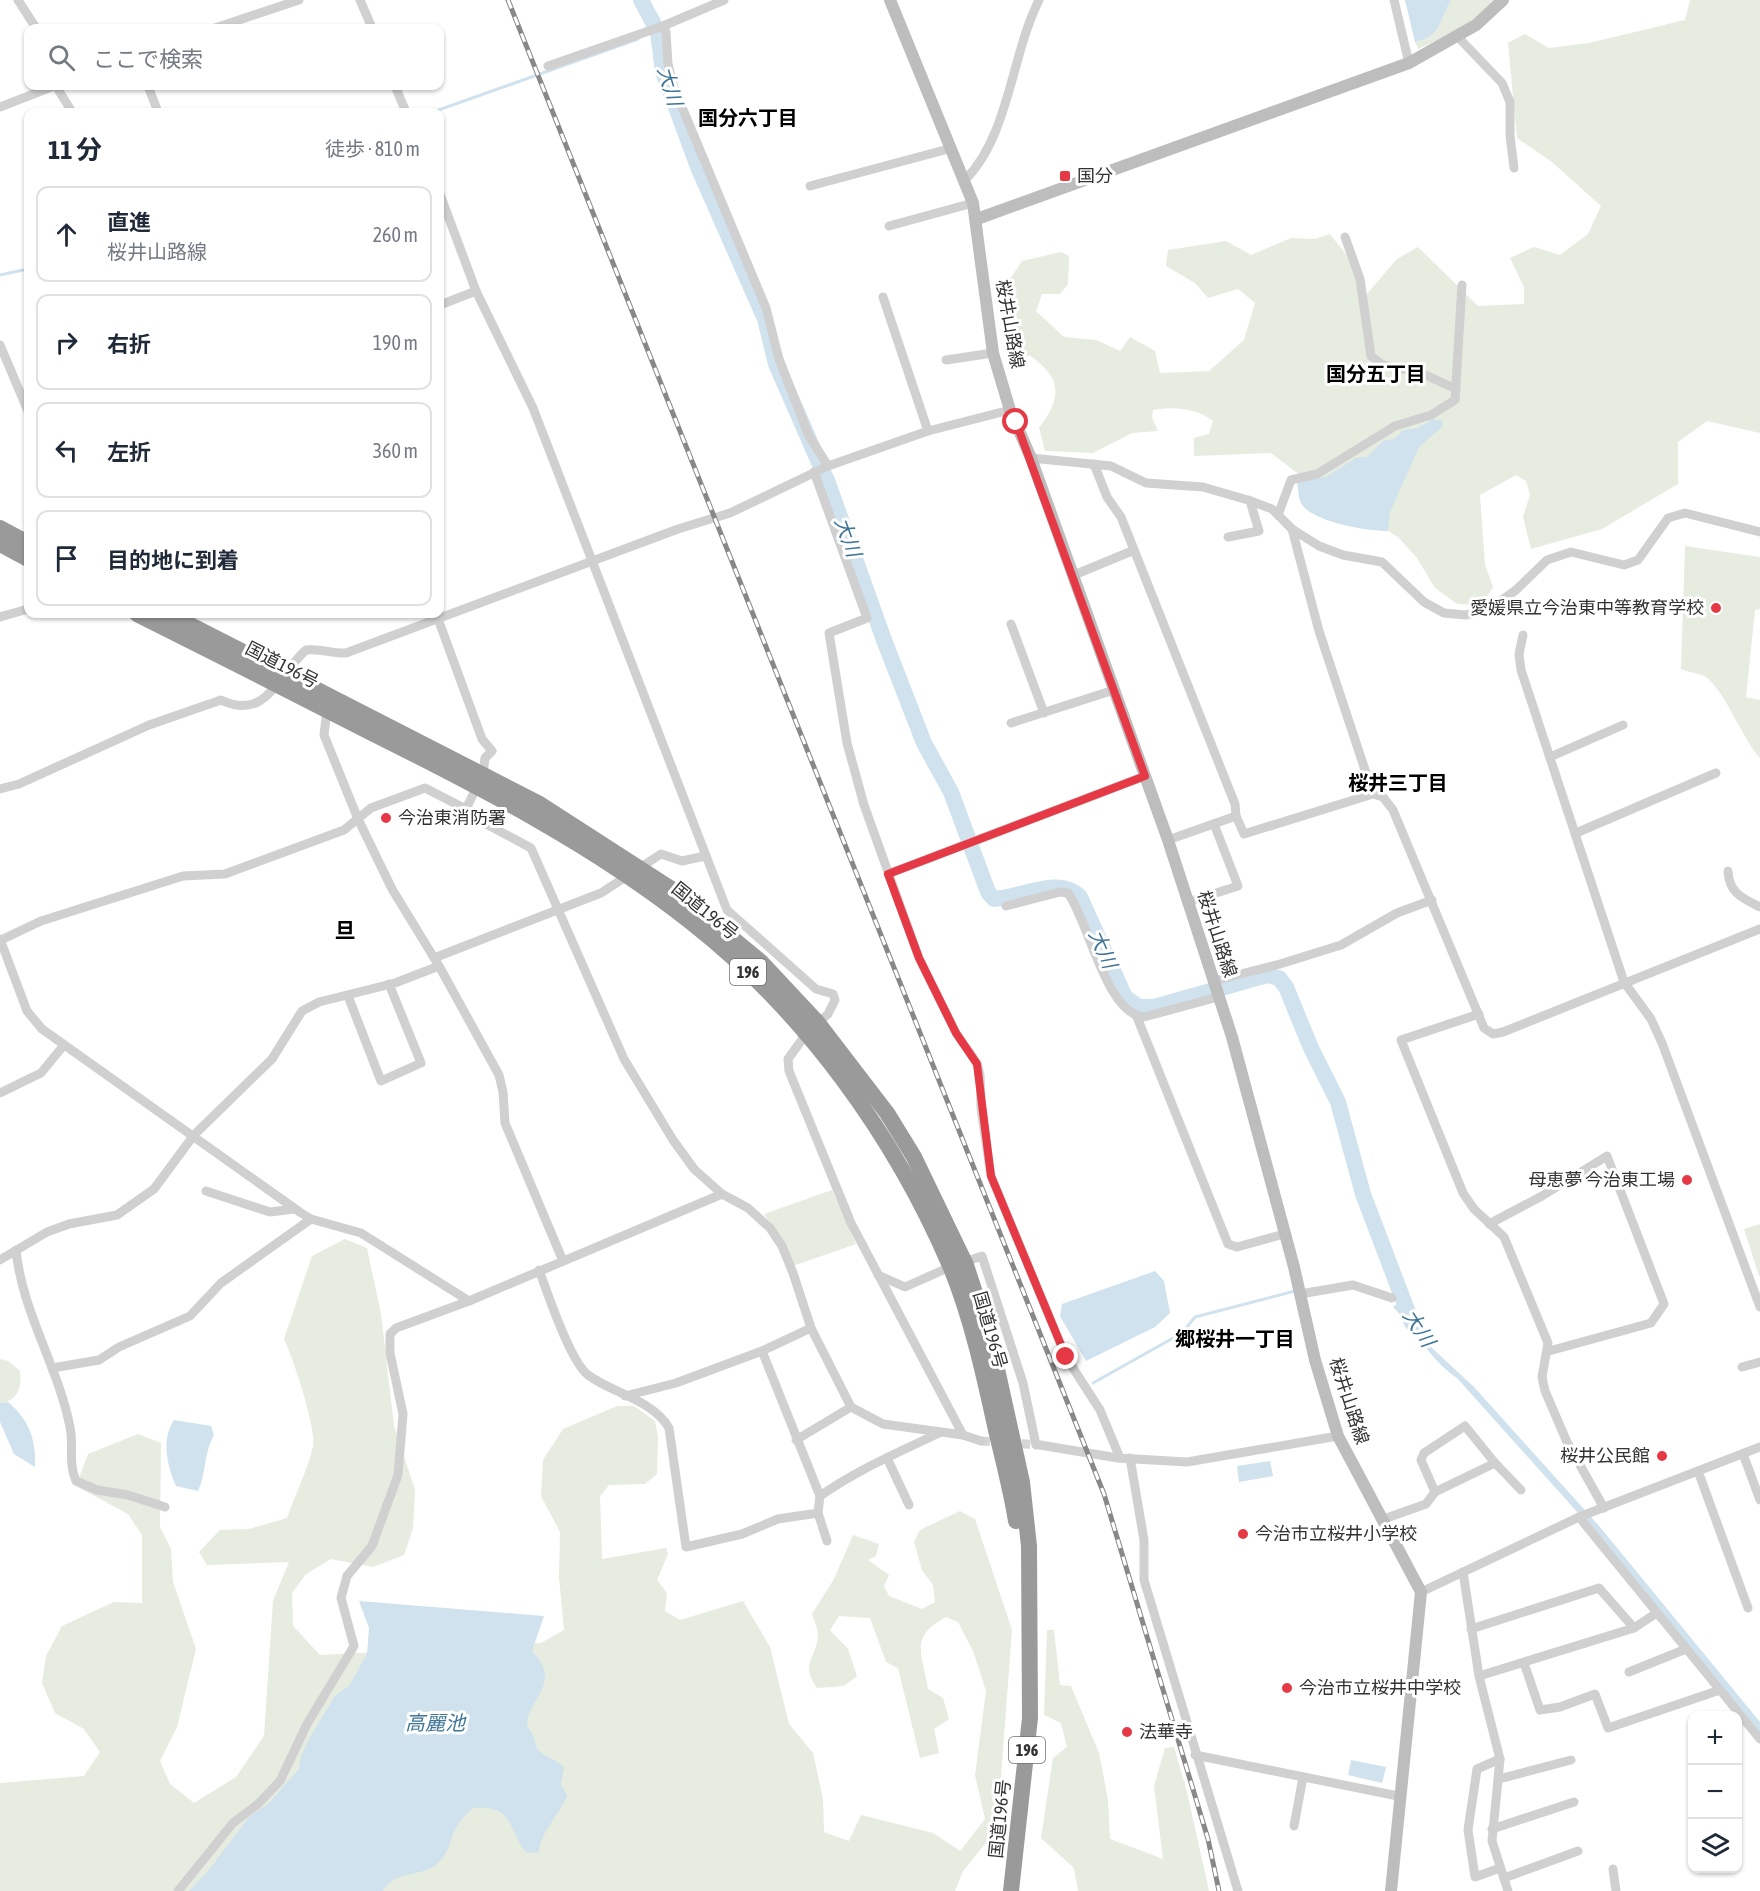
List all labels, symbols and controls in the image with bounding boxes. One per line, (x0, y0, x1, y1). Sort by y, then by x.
search box (24, 24, 444, 90)
icon: search (45, 41, 78, 74)
text: ここで検索 (93, 46, 203, 72)
water label: 大川 (654, 63, 688, 110)
district label: 国分六丁目 (698, 106, 798, 129)
text: 11 分 (48, 135, 102, 165)
text: 徒歩 · 810 m (325, 137, 420, 160)
place label: 国分 (1077, 165, 1113, 186)
marker: 国分 (1058, 169, 1072, 183)
text: 直進 (107, 209, 151, 235)
icon: ahead (50, 218, 83, 251)
text: 260 m (373, 223, 418, 246)
text: 桜井山路線 (107, 240, 207, 263)
street label: 桜井山路線 (992, 278, 1029, 370)
icon: right (50, 326, 83, 359)
text: 右折 (107, 331, 151, 357)
text: 190 m (373, 331, 418, 354)
district label: 国分五丁目 (1326, 362, 1426, 385)
route start (1002, 408, 1028, 434)
icon: left (50, 434, 83, 467)
text: 左折 (107, 439, 151, 465)
text: 360 m (373, 439, 418, 462)
water label: 大川 (831, 514, 867, 561)
icon: arrive (50, 542, 83, 575)
text: 目的地に到着 (107, 547, 239, 573)
place label: 愛媛県立今治東中等教育学校 (1470, 597, 1704, 618)
marker: 愛媛県立今治東中等教育学校 (1709, 601, 1723, 615)
street label: 国道196号 (242, 637, 322, 692)
district label: 桜井三丁目 (1348, 771, 1448, 794)
place label: 今治東消防署 (398, 807, 506, 828)
marker: 今治東消防署 (379, 811, 393, 825)
street label: 国道196号 (668, 877, 743, 944)
street label: 桜井山路線 (1194, 888, 1241, 980)
district label: 旦 (335, 918, 356, 942)
water label: 大川 (1085, 926, 1123, 974)
road number: 196 (730, 959, 766, 985)
place label: 母恵夢 今治東工場 (1529, 1169, 1675, 1190)
marker: 母恵夢 今治東工場 (1680, 1173, 1694, 1187)
street label: 国道196号 (969, 1289, 1012, 1371)
water label: 大川 (1399, 1305, 1441, 1352)
district label: 郷桜井一丁目 (1175, 1327, 1295, 1350)
route end (1052, 1343, 1078, 1369)
street label: 桜井山路線 (1326, 1355, 1373, 1447)
place label: 桜井公民館 (1560, 1445, 1650, 1466)
marker: 桜井公民館 (1655, 1449, 1669, 1463)
place label: 今治市立桜井小学校 (1255, 1523, 1417, 1544)
marker: 今治市立桜井小学校 (1236, 1527, 1250, 1541)
place label: 今治市立桜井中学校 (1299, 1677, 1461, 1698)
marker: 今治市立桜井中学校 (1280, 1681, 1294, 1695)
water label: 高麗池 (405, 1711, 467, 1734)
map controls (1688, 1711, 1742, 1873)
button: + (1688, 1711, 1742, 1765)
place label: 法華寺 (1139, 1721, 1193, 1742)
marker: 法華寺 (1120, 1725, 1134, 1739)
road number: 196 (1009, 1737, 1045, 1763)
button: − (1688, 1765, 1742, 1819)
street label: 国道196号 (985, 1778, 1014, 1860)
button: layers (1688, 1819, 1742, 1873)

